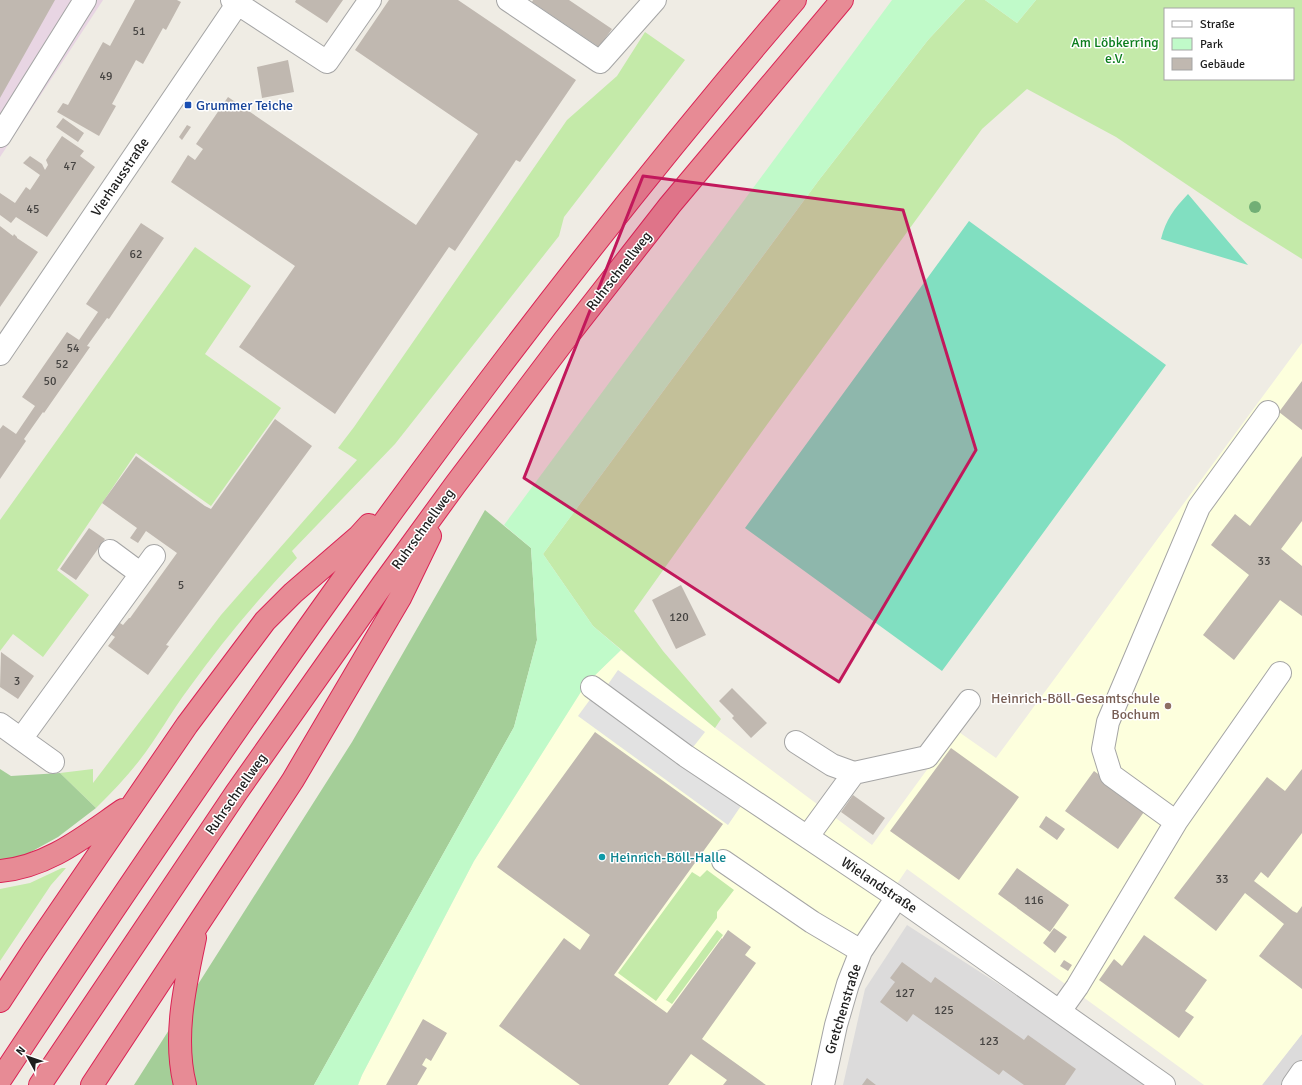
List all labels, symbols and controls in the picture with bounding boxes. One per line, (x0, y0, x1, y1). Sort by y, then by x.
legend (1164, 8, 1294, 80)
text: Straße (1200, 17, 1235, 32)
house number: 51 (133, 24, 145, 39)
park label: Am Löbkerring e.V. (1071, 34, 1159, 67)
text: Park (1200, 37, 1223, 52)
text: Gebäude (1200, 57, 1245, 72)
house number: 49 (100, 69, 112, 84)
place label: Grummer Teiche (196, 97, 293, 114)
marker: Grummer Teiche (183, 100, 193, 110)
street label: Vierhausstraße (87, 134, 153, 220)
house number: 47 (64, 159, 76, 174)
house number: 45 (27, 202, 39, 217)
street label: Ruhrschnellweg (583, 228, 655, 314)
house number: 62 (130, 247, 142, 262)
house number: 54 (67, 341, 80, 356)
house number: 52 (56, 357, 68, 372)
house number: 50 (44, 374, 56, 389)
street label: Ruhrschnellweg (388, 485, 458, 573)
house number: 33 (1258, 554, 1270, 569)
house number: 5 (178, 578, 184, 593)
house number: 120 (669, 610, 689, 625)
house number: 3 (14, 674, 20, 689)
place label: Heinrich-Böll-Gesamtschule Bochum (991, 690, 1160, 723)
marker: Heinrich-Böll-Gesamtschule Bochum (1163, 701, 1173, 711)
street label: Ruhrschnellweg (202, 750, 270, 838)
place label: Heinrich-Böll-Halle (610, 849, 726, 866)
marker: Heinrich-Böll-Halle (597, 852, 607, 862)
street label: Wielandstraße (838, 853, 920, 917)
house number: 33 (1216, 872, 1228, 887)
house number: 116 (1024, 893, 1044, 908)
street label: Gretchenstraße (821, 962, 865, 1056)
house number: 127 (895, 986, 915, 1001)
house number: 125 (934, 1003, 954, 1018)
house number: 123 (979, 1034, 999, 1049)
north arrow (8, 1037, 48, 1077)
text: N (13, 1044, 28, 1058)

